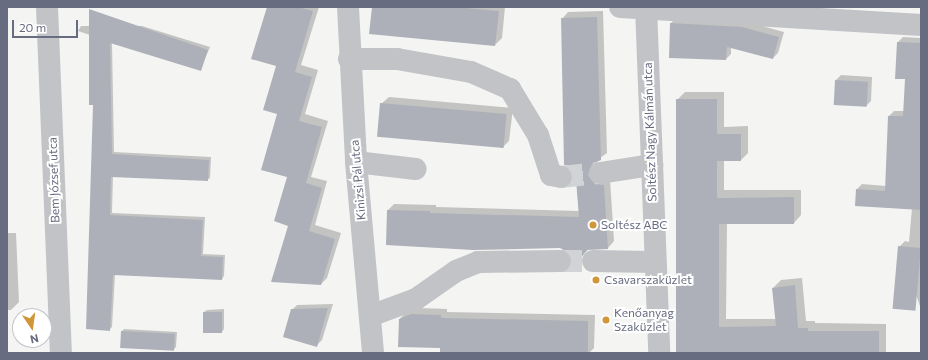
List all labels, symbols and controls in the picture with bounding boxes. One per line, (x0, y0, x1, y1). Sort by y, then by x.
scale bar (14, 12, 80, 38)
text: 20 m (19, 20, 46, 34)
street label: Soltész Nagy Kálmán utca (640, 62, 660, 202)
street label: Bem József utca (45, 137, 63, 223)
street label: Kinizsi Pál utca (347, 139, 369, 221)
place label: Soltész ABC (601, 218, 667, 232)
marker: Soltész ABC (588, 220, 598, 230)
place label: Csavarszaküzlet (604, 273, 692, 287)
marker: Csavarszaküzlet (591, 275, 601, 285)
place label: Kenőanyag Szaküzlet (614, 306, 674, 334)
north arrow (12, 308, 52, 348)
marker: Kenőanyag Szaküzlet (601, 315, 611, 325)
text: N (29, 332, 40, 346)

